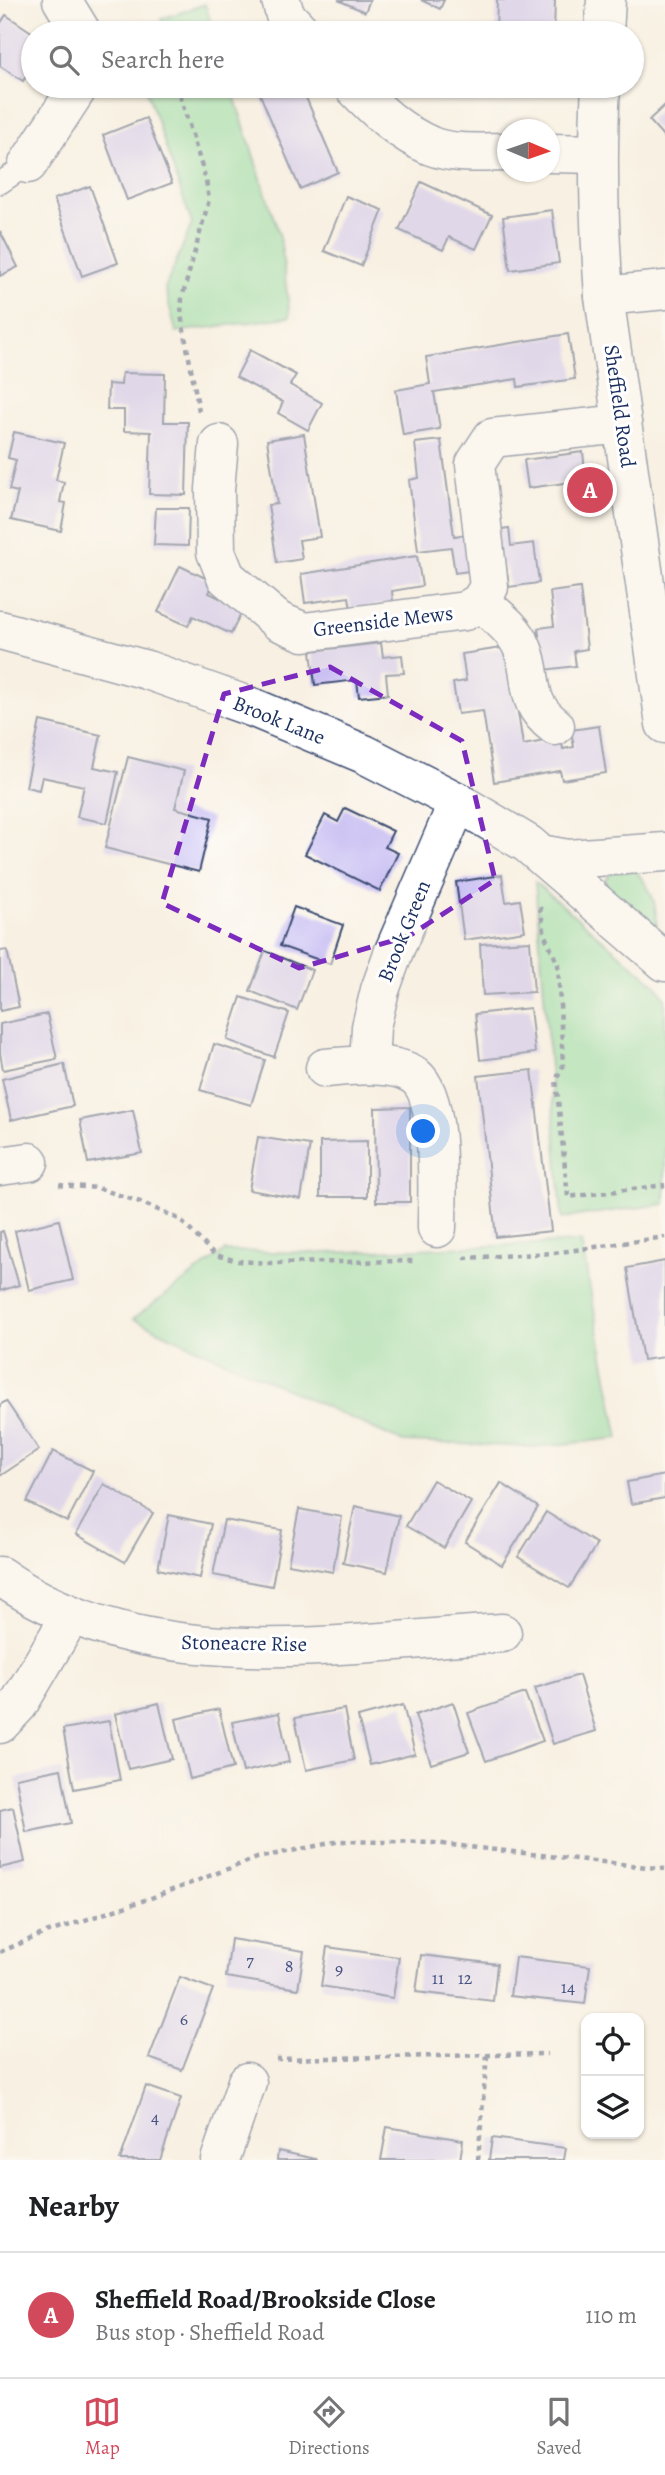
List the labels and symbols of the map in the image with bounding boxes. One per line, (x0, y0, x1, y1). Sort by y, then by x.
north arrow (497, 119, 560, 182)
street label: Sheffield Road (598, 343, 643, 470)
pin: A (567, 464, 613, 516)
street label: Greenside Mews (311, 599, 455, 643)
street label: Brook Lane (229, 689, 329, 751)
street label: Brook Green (371, 876, 437, 986)
your location (406, 1114, 440, 1148)
street label: Stoneacre Rise (181, 1628, 307, 1658)
house number: 7 (246, 1948, 254, 1972)
house number: 8 (285, 1954, 293, 1978)
house number: 9 (335, 1957, 343, 1981)
house number: 11 (432, 1966, 444, 1990)
house number: 12 (458, 1966, 473, 1990)
house number: 14 (561, 1975, 575, 1999)
house number: 6 (180, 2007, 188, 2031)
house number: 4 (151, 2105, 159, 2129)

